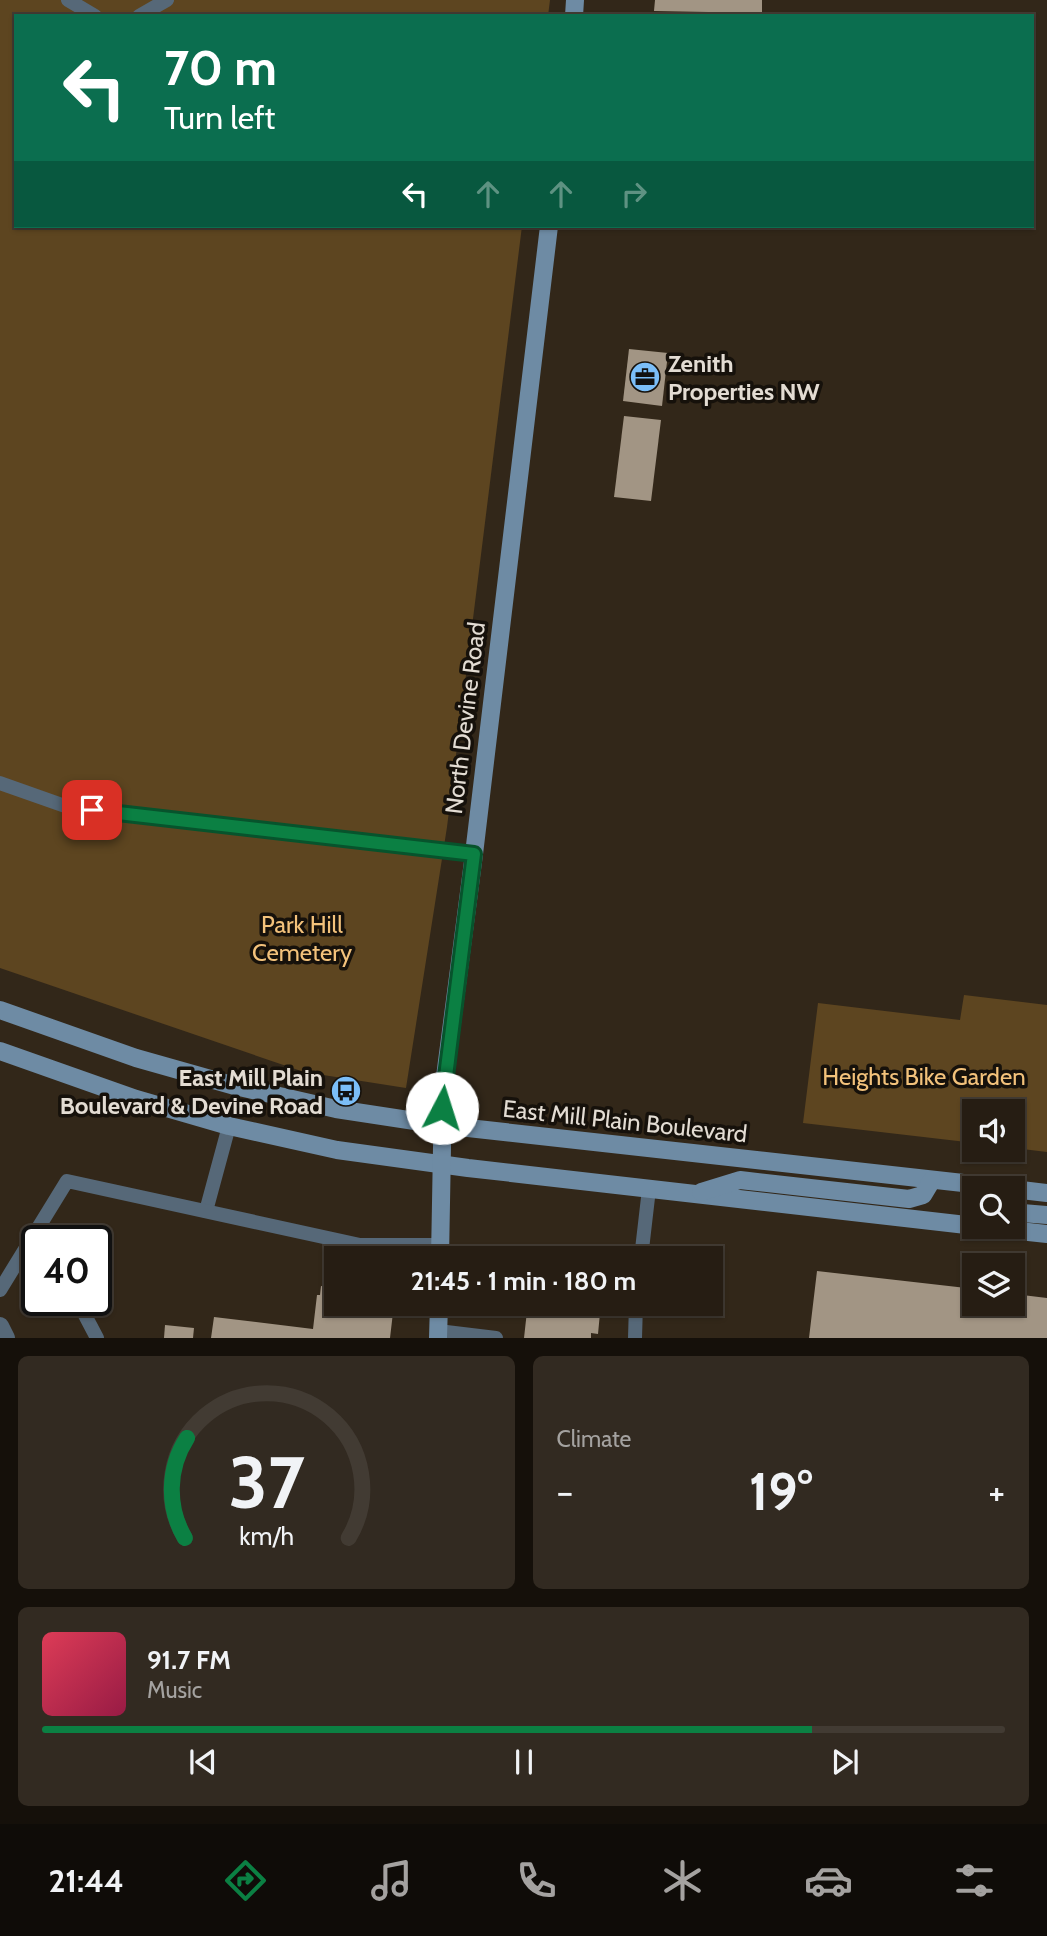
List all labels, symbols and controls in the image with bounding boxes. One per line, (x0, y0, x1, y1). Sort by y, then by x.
text: 70 m (164, 38, 277, 97)
icon: left (49, 42, 140, 133)
text: Turn left (164, 98, 275, 137)
icon: left (396, 175, 434, 213)
icon: ahead (469, 175, 507, 213)
icon: ahead (542, 175, 580, 213)
icon: right (615, 175, 653, 213)
place label: Zenith Properties NW (668, 349, 820, 406)
office icon: Zenith Properties NW (628, 360, 662, 394)
street label: North Devine Road (439, 620, 491, 816)
pin (62, 780, 122, 840)
icon: arrive (73, 791, 111, 829)
park label: Park Hill Cemetery (252, 910, 352, 967)
park label: Heights Bike Garden (822, 1062, 1026, 1091)
place label: East Mill Plain Boulevard & Devine Road (60, 1063, 323, 1120)
position arrow (405, 1071, 479, 1145)
bus stop icon: East Mill Plain Boulevard & Devine Road (329, 1074, 363, 1108)
street label: East Mill Plain Boulevard (501, 1094, 749, 1148)
map controls (962, 1099, 1025, 1316)
button: sound (962, 1099, 1025, 1162)
button: search (962, 1176, 1025, 1239)
speed limit sign: 40 (21, 1225, 112, 1316)
button: layers (962, 1253, 1025, 1316)
text: 21:45 · 1 min · 180 m (411, 1265, 636, 1297)
text: Climate (557, 1425, 631, 1453)
text: 37 (228, 1439, 304, 1527)
text: 19° (749, 1460, 812, 1523)
text: − (557, 1468, 573, 1515)
text: + (988, 1468, 1005, 1515)
text: km/h (239, 1521, 294, 1551)
text: 91.7 FM (147, 1644, 231, 1676)
text: Music (147, 1676, 202, 1704)
icon: previous (184, 1743, 222, 1781)
icon: pause (505, 1743, 543, 1781)
icon: next (826, 1743, 864, 1781)
icon: directions (221, 1856, 270, 1905)
icon: music (367, 1856, 416, 1905)
icon: phone (512, 1856, 561, 1905)
icon: climate (658, 1856, 707, 1905)
icon: car (804, 1856, 853, 1905)
icon: filters (950, 1856, 999, 1905)
text: 21:44 (48, 1861, 124, 1900)

